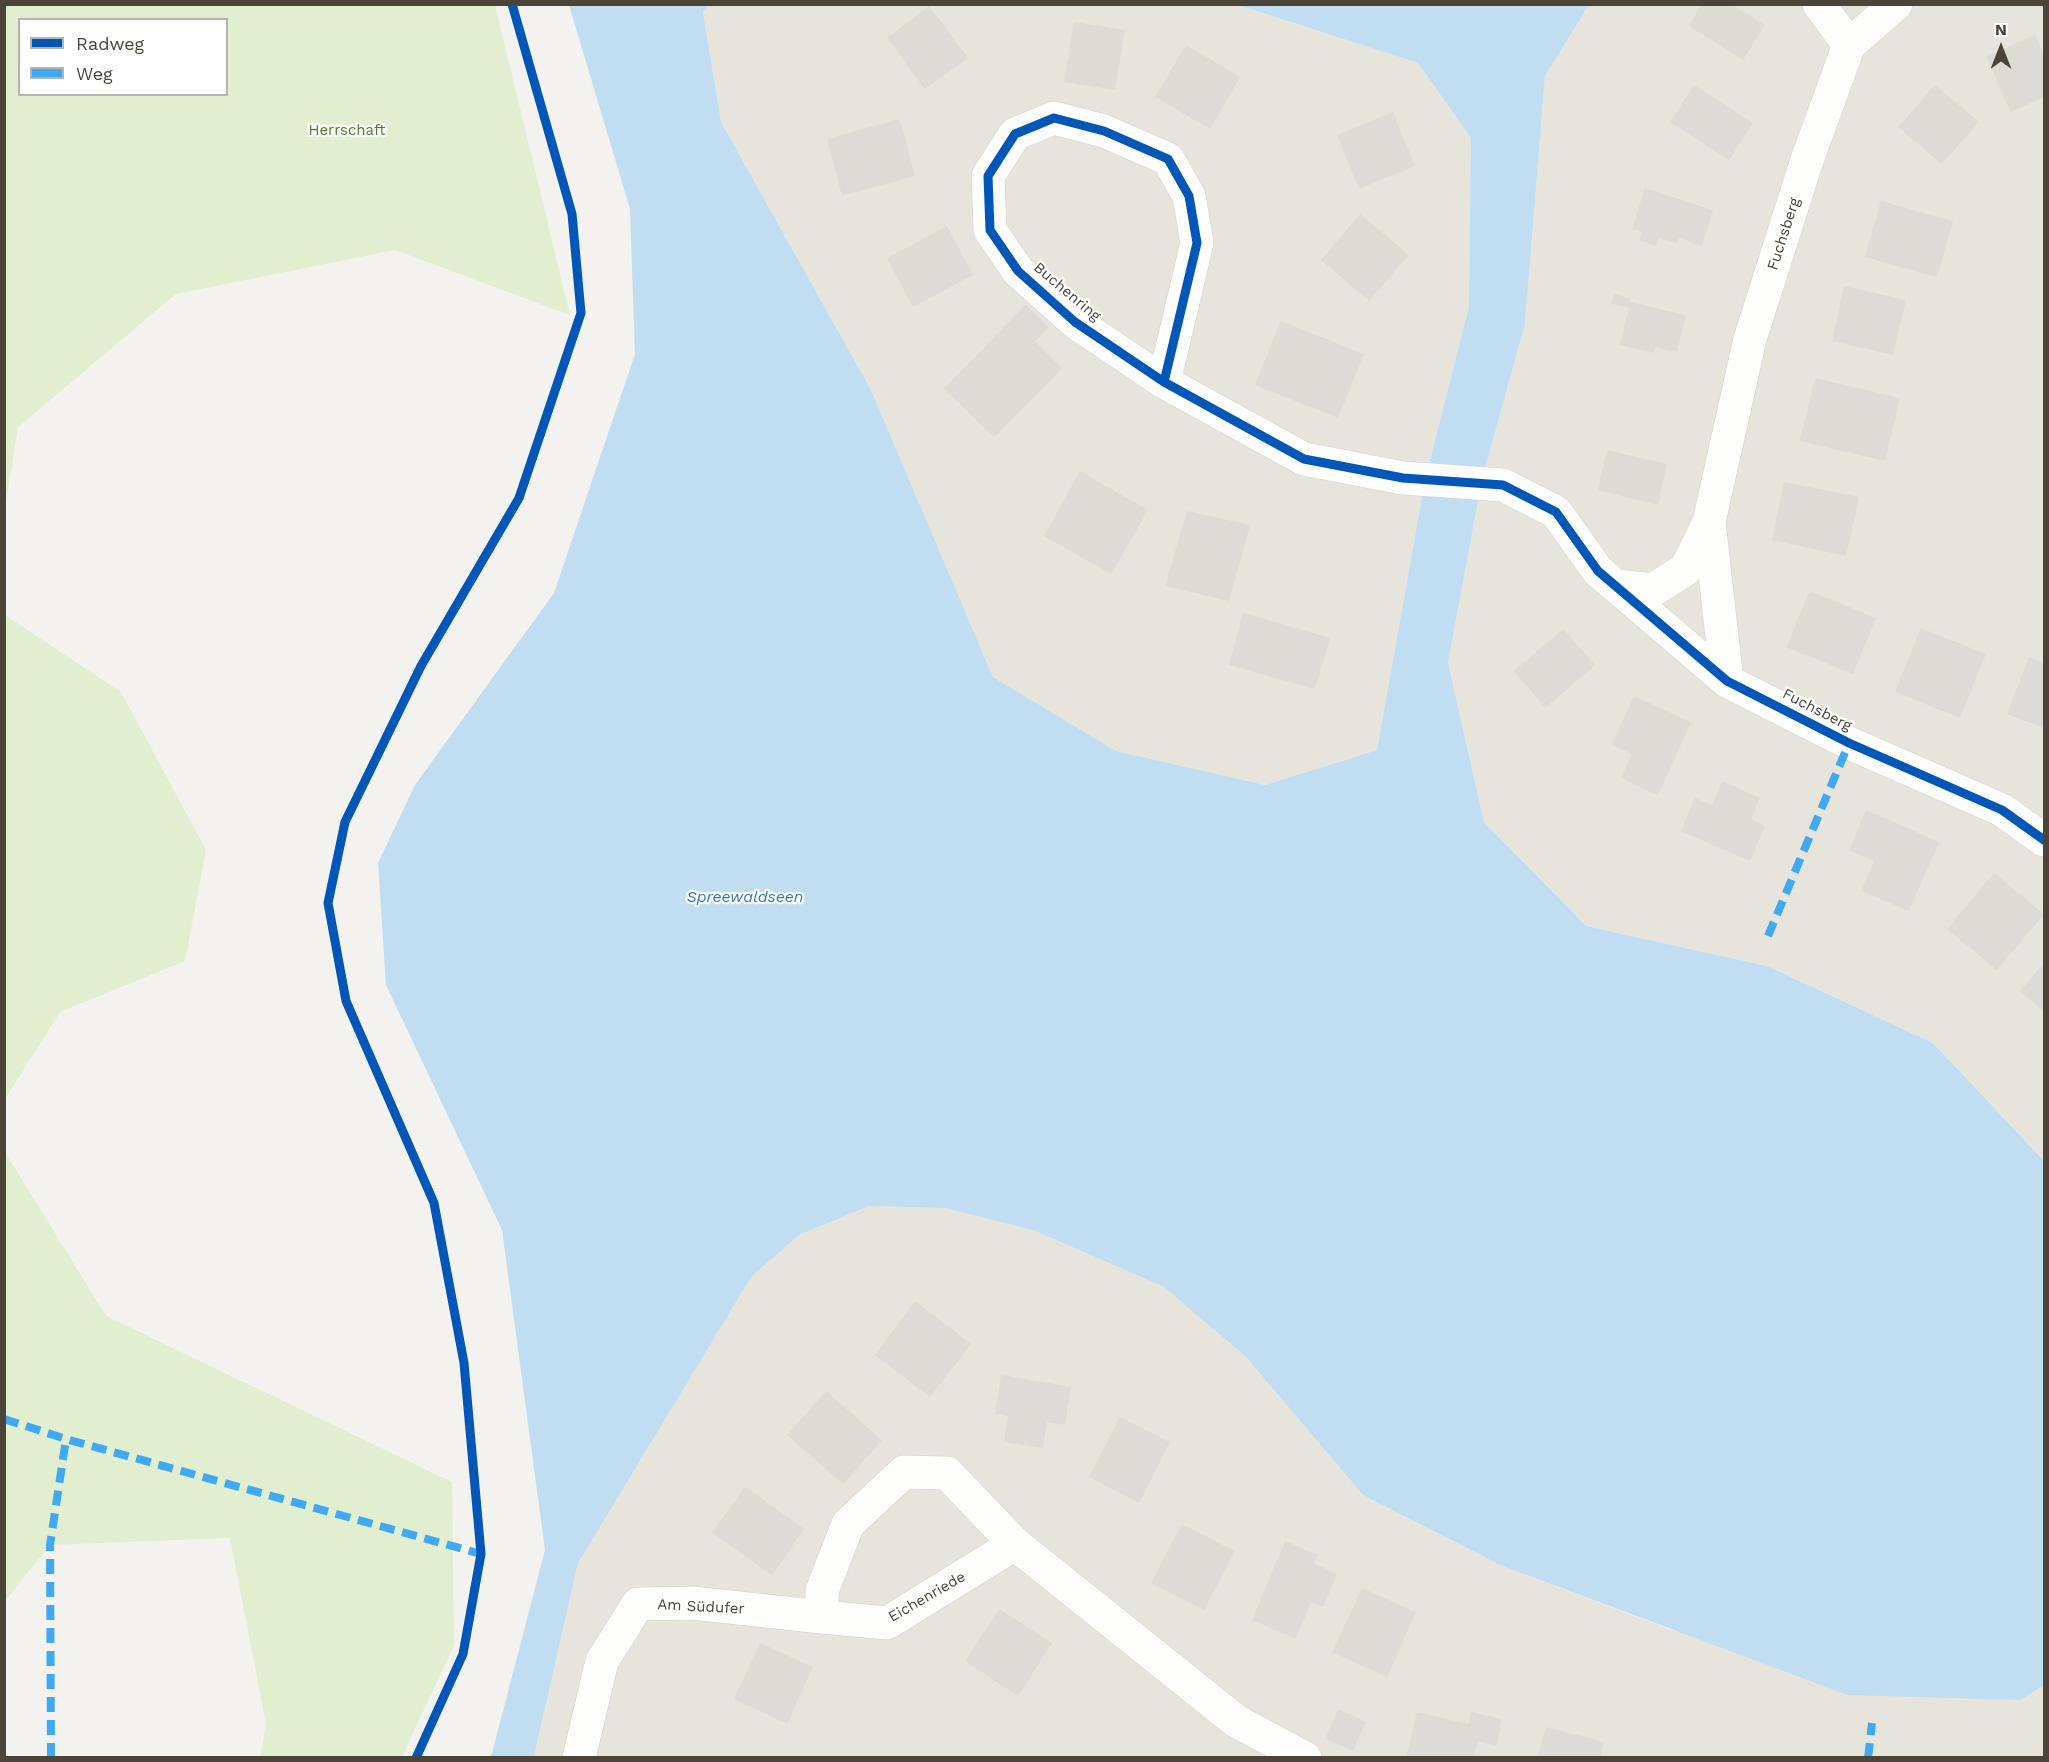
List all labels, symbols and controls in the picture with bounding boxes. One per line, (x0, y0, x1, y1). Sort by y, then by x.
legend (18, 18, 228, 96)
north arrow (1971, 18, 2031, 78)
text: N (1995, 20, 2007, 39)
text: Radweg (76, 33, 144, 54)
text: Weg (76, 63, 113, 84)
park label: Herrschaft (309, 122, 385, 140)
street label: Fuchsberg (1764, 195, 1804, 273)
street label: Buchenring (1030, 259, 1104, 325)
street label: Fuchsberg (1779, 685, 1855, 735)
water label: Spreewaldseen (687, 887, 803, 907)
street label: Eichenriede (885, 1568, 969, 1626)
street label: Am Südufer (657, 1596, 745, 1618)

